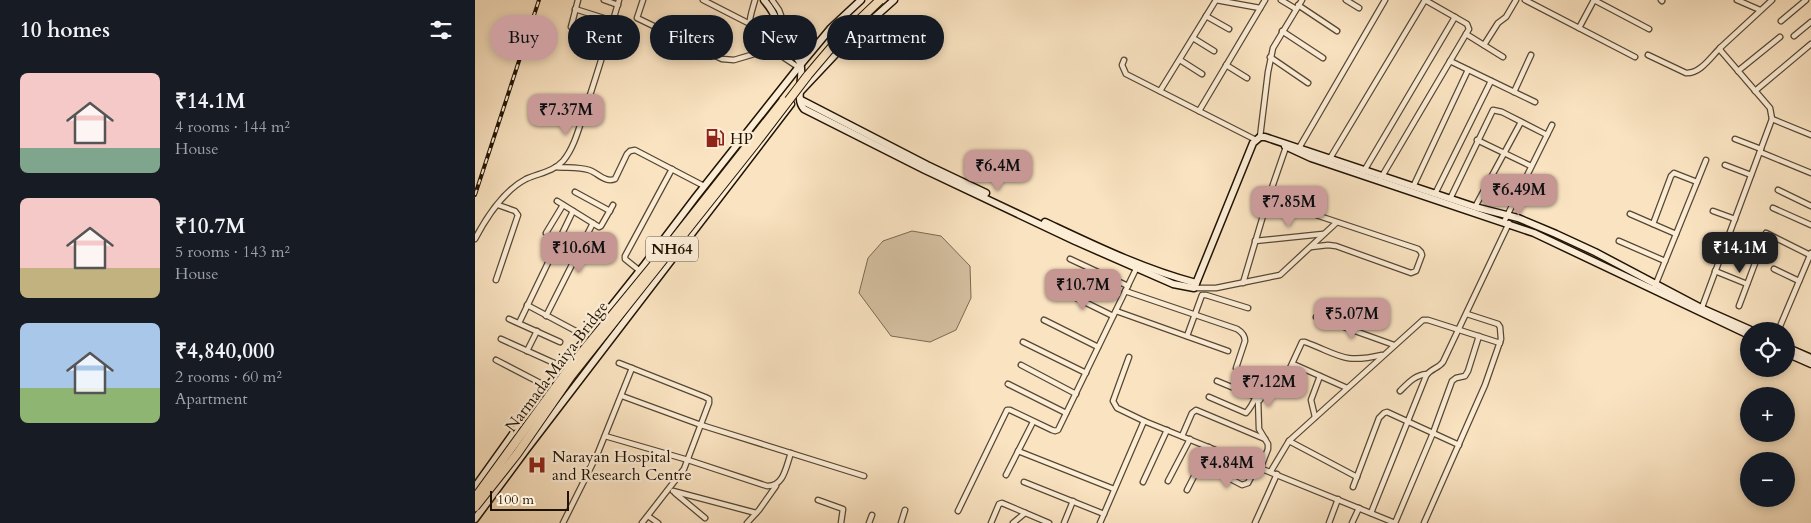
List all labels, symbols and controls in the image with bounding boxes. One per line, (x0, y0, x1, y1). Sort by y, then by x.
chip: Buy (490, 15, 558, 60)
chip: Rent (568, 15, 640, 60)
chip: Filters (650, 15, 733, 60)
chip: New (743, 15, 817, 60)
chip: Apartment (827, 15, 944, 60)
text: 10 homes (20, 16, 110, 45)
icon: filters (427, 16, 455, 44)
text: ₹14.1M (175, 87, 246, 116)
icon: home (60, 93, 120, 153)
pin: ₹7.37M (525, 94, 607, 136)
text: ₹7.37M (539, 99, 593, 121)
text: 4 rooms · 144 m² (175, 116, 290, 138)
fuel station icon: HP (704, 127, 726, 149)
place label: HP (730, 128, 753, 150)
text: House (175, 138, 218, 160)
pin: ₹6.4M (963, 150, 1033, 192)
text: ₹6.4M (975, 155, 1021, 177)
pin: ₹6.49M (1478, 174, 1560, 216)
text: ₹6.49M (1492, 179, 1546, 201)
pin: ₹7.85M (1248, 186, 1330, 228)
text: ₹7.85M (1262, 191, 1316, 213)
text: ₹10.7M (175, 212, 246, 241)
icon: home (60, 218, 120, 278)
pin: ₹10.6M (538, 232, 620, 274)
pin: ₹14.1M (1699, 232, 1781, 274)
road number: NH64 (646, 236, 698, 262)
text: ₹10.6M (552, 237, 606, 259)
text: ₹14.1M (1713, 237, 1767, 259)
text: 5 rooms · 143 m² (175, 241, 290, 263)
text: House (175, 263, 218, 285)
pin: ₹10.7M (1042, 268, 1124, 311)
text: ₹10.7M (1056, 274, 1110, 296)
street label: Narmada Maiya Bridge (500, 297, 613, 437)
pin: ₹5.07M (1311, 298, 1393, 340)
text: ₹5.07M (1325, 303, 1379, 325)
map controls (1740, 322, 1795, 507)
button: locate (1740, 322, 1795, 377)
text: ₹4,840,000 (175, 337, 275, 366)
icon: home (60, 343, 120, 403)
text: 2 rooms · 60 m² (175, 366, 282, 388)
pin: ₹7.12M (1228, 366, 1310, 408)
text: ₹7.12M (1242, 371, 1296, 393)
button: + (1740, 387, 1795, 442)
text: Apartment (175, 388, 248, 410)
place label: Narayan Hospital and Research Centre (552, 446, 692, 486)
pin: ₹4.84M (1186, 446, 1268, 489)
text: ₹4.84M (1200, 452, 1254, 474)
button: − (1740, 452, 1795, 507)
hospital icon: Narayan Hospital and Research Centre (526, 454, 548, 476)
scale bar (490, 488, 569, 511)
text: 100 m (497, 490, 534, 509)

